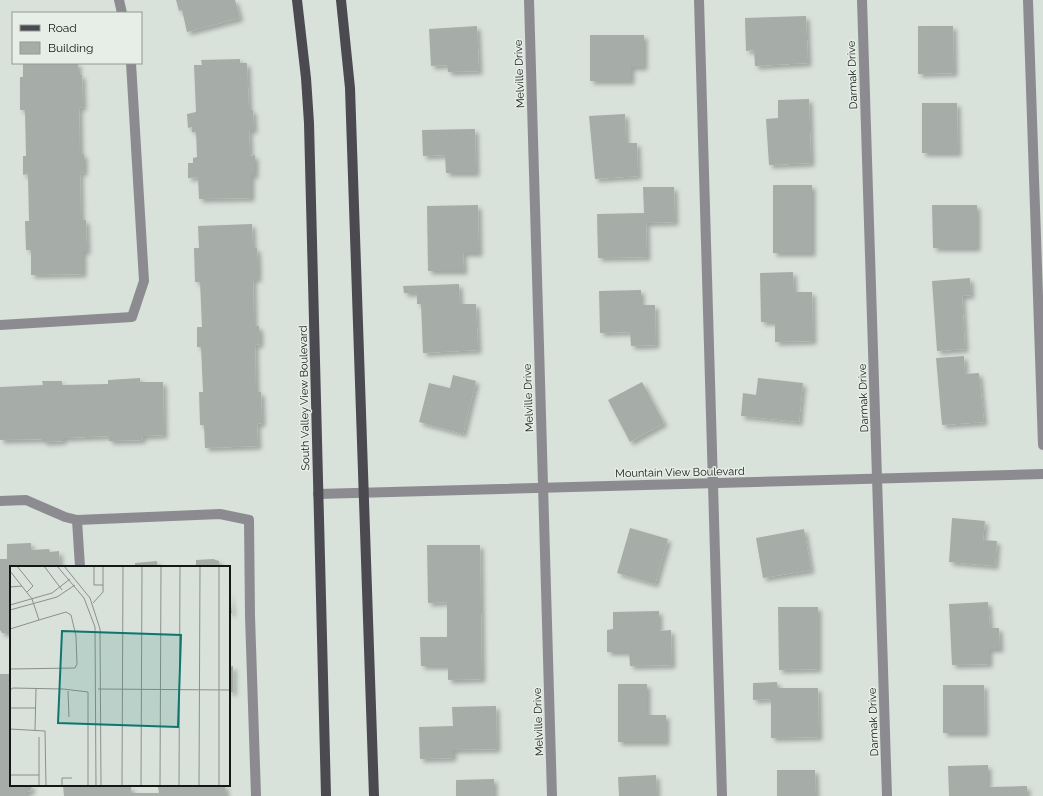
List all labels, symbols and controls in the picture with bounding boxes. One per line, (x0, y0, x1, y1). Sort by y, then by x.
legend (12, 12, 142, 64)
text: Road (48, 21, 77, 35)
street label: Melville Drive (512, 39, 527, 108)
street label: Darmak Drive (845, 40, 860, 110)
text: Building (48, 41, 94, 55)
street label: South Valley View Boulevard (297, 325, 312, 471)
street label: Melville Drive (521, 363, 536, 432)
street label: Darmak Drive (856, 363, 871, 433)
street label: Mountain View Boulevard (615, 465, 745, 480)
inset map (10, 566, 230, 786)
street label: Melville Drive (531, 687, 546, 756)
street label: Darmak Drive (866, 687, 881, 757)

